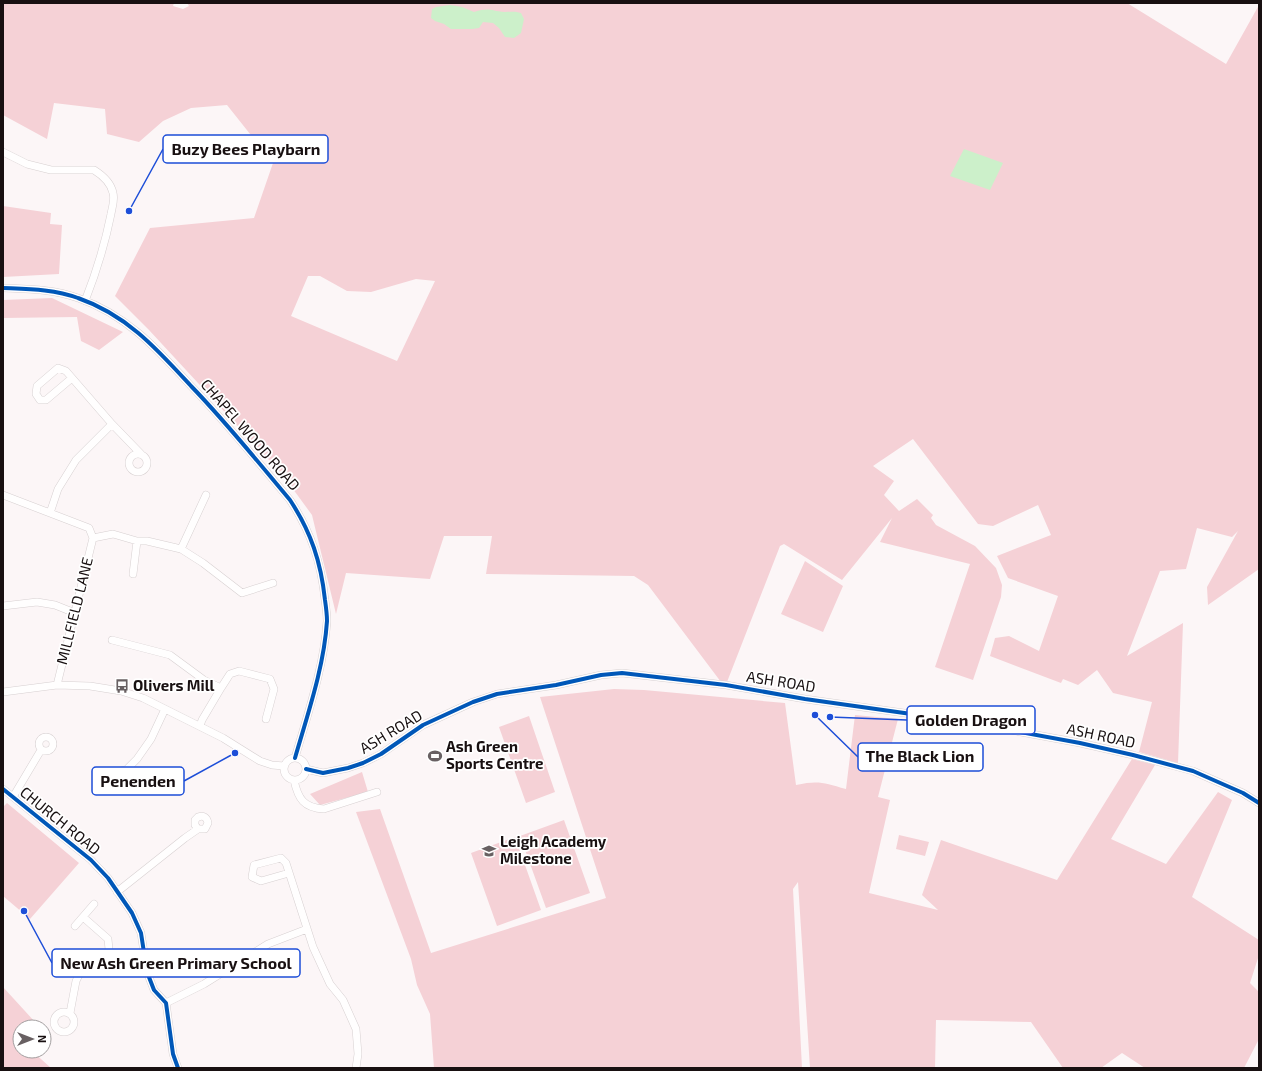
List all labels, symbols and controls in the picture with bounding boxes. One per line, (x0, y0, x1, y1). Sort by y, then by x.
callout: Buzy Bees Playbarn (163, 135, 328, 163)
text: Buzy Bees Playbarn (172, 139, 320, 159)
street label: CHAPEL WOOD ROAD (197, 375, 304, 494)
street label: MILLFIELD LANE (52, 555, 96, 666)
street label: ASH ROAD (745, 667, 817, 695)
place label: Olivers Mill (133, 676, 215, 694)
bus stop icon: Olivers Mill (114, 678, 130, 694)
street label: ASH ROAD (356, 705, 425, 757)
callout: Golden Dragon (907, 706, 1035, 734)
text: Golden Dragon (915, 710, 1027, 729)
street label: ASH ROAD (1065, 719, 1137, 751)
place label: Ash Green Sports Centre (446, 737, 544, 772)
callout: The Black Lion (858, 743, 983, 771)
text: The Black Lion (866, 746, 974, 765)
sports icon: Ash Green Sports Centre (427, 748, 443, 764)
callout: Penenden (92, 767, 184, 795)
text: Penenden (100, 771, 176, 790)
street label: CHURCH ROAD (17, 782, 105, 858)
place label: Leigh Academy Milestone (500, 832, 607, 867)
school or university icon: Leigh Academy Milestone (481, 843, 497, 859)
callout: New Ash Green Primary School (52, 949, 300, 977)
text: New Ash Green Primary School (60, 953, 293, 973)
north arrow (12, 1019, 52, 1059)
text: N (36, 1035, 49, 1043)

